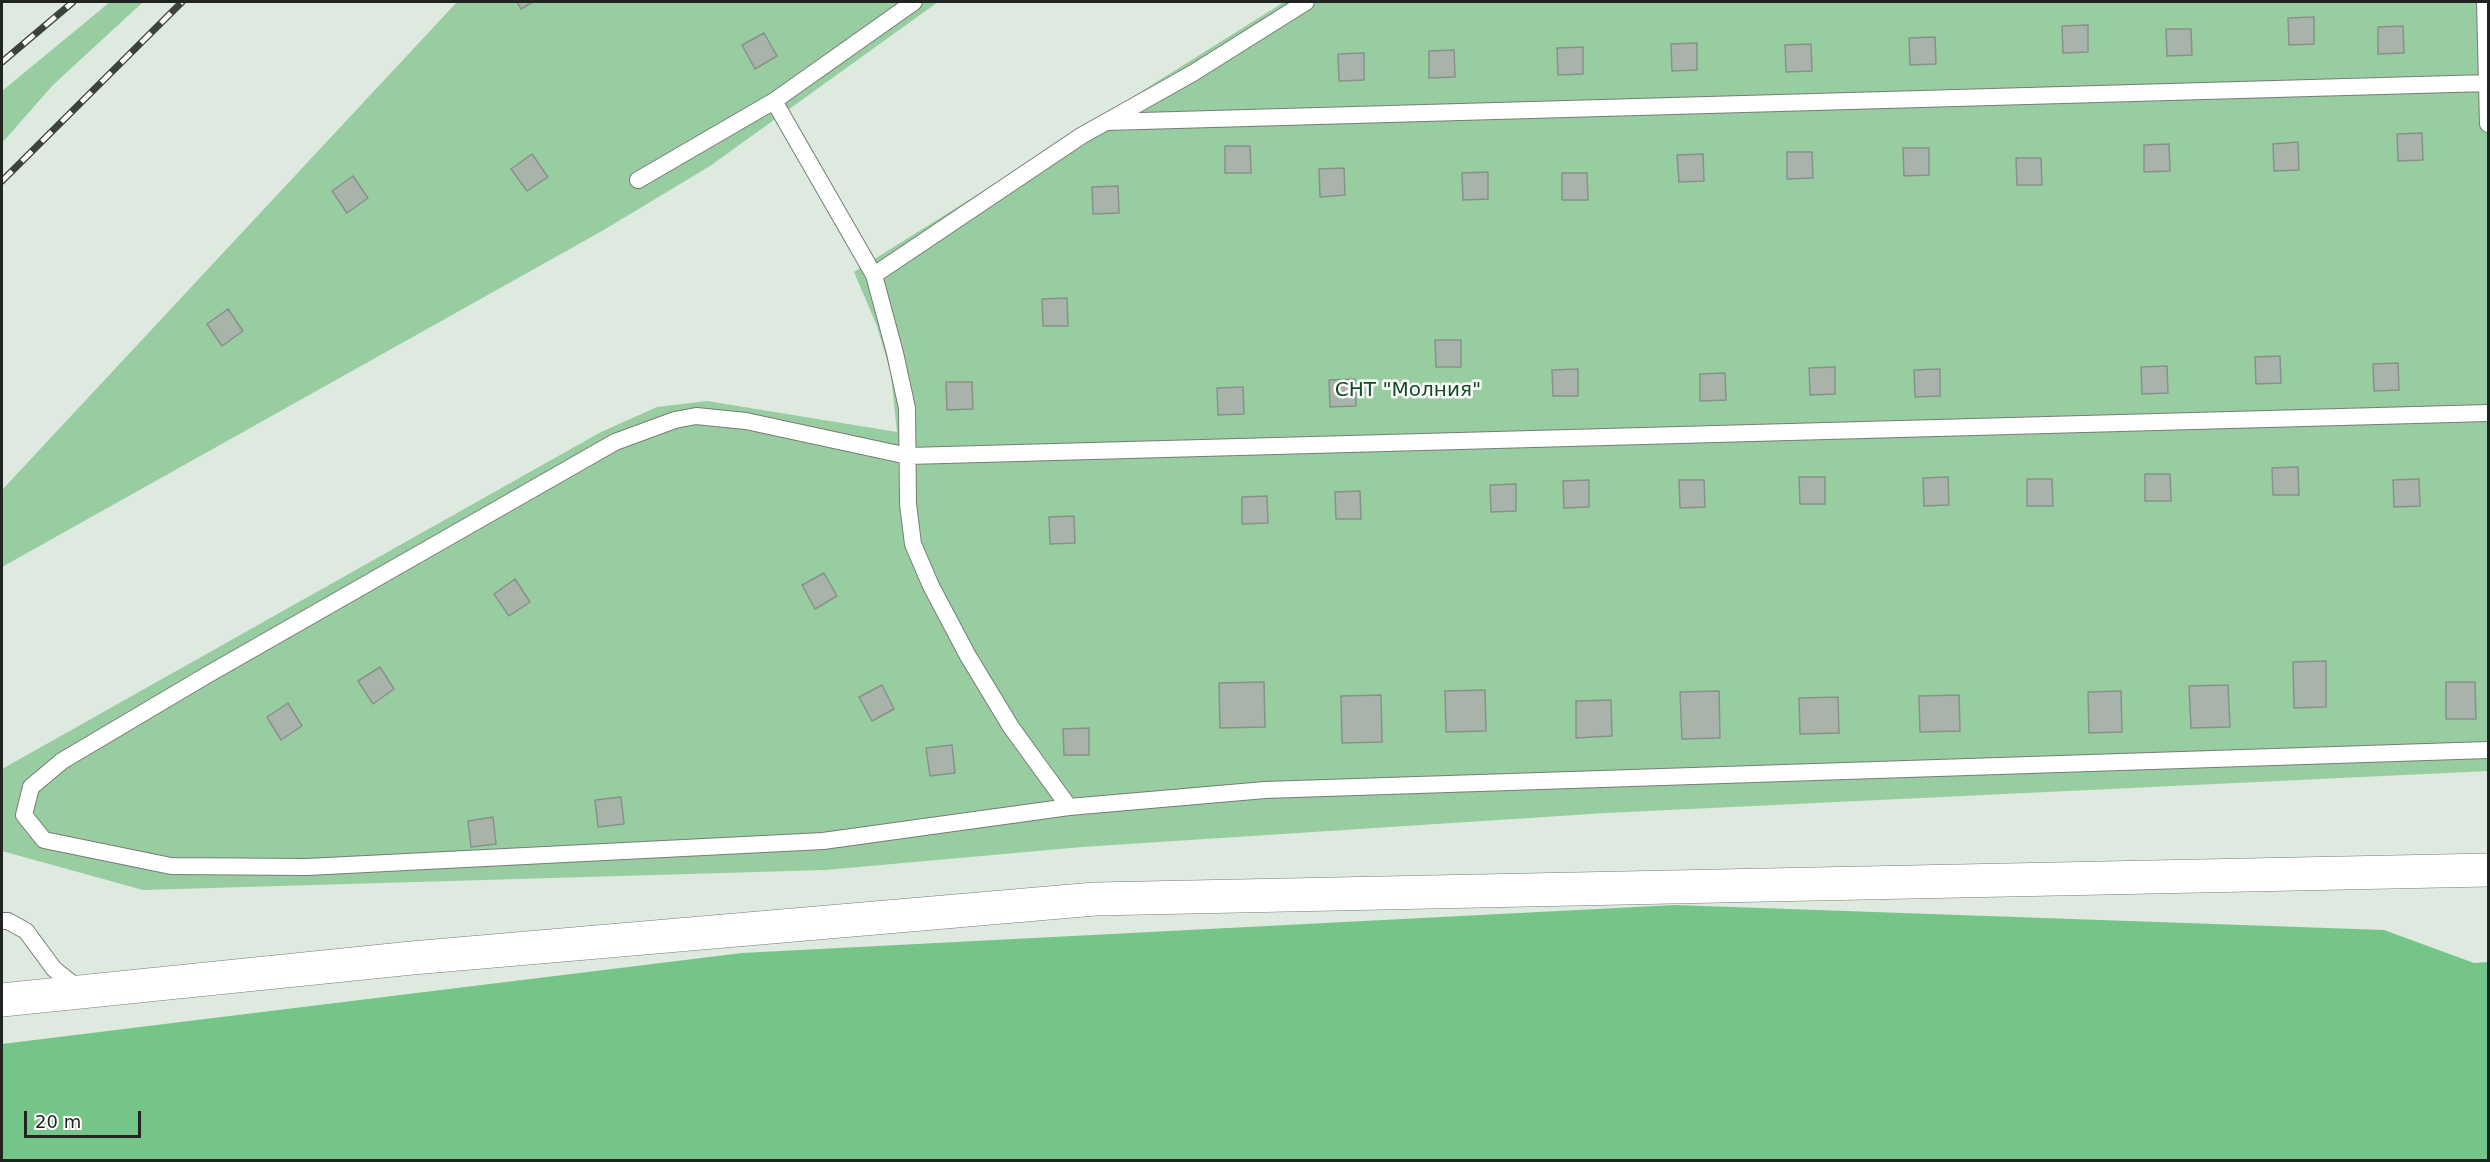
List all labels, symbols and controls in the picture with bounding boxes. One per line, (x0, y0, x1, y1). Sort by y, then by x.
park label: СНТ "Молния" (1335, 379, 1481, 403)
scale bar (27, 1099, 144, 1137)
text: 20 m (35, 1111, 81, 1132)

